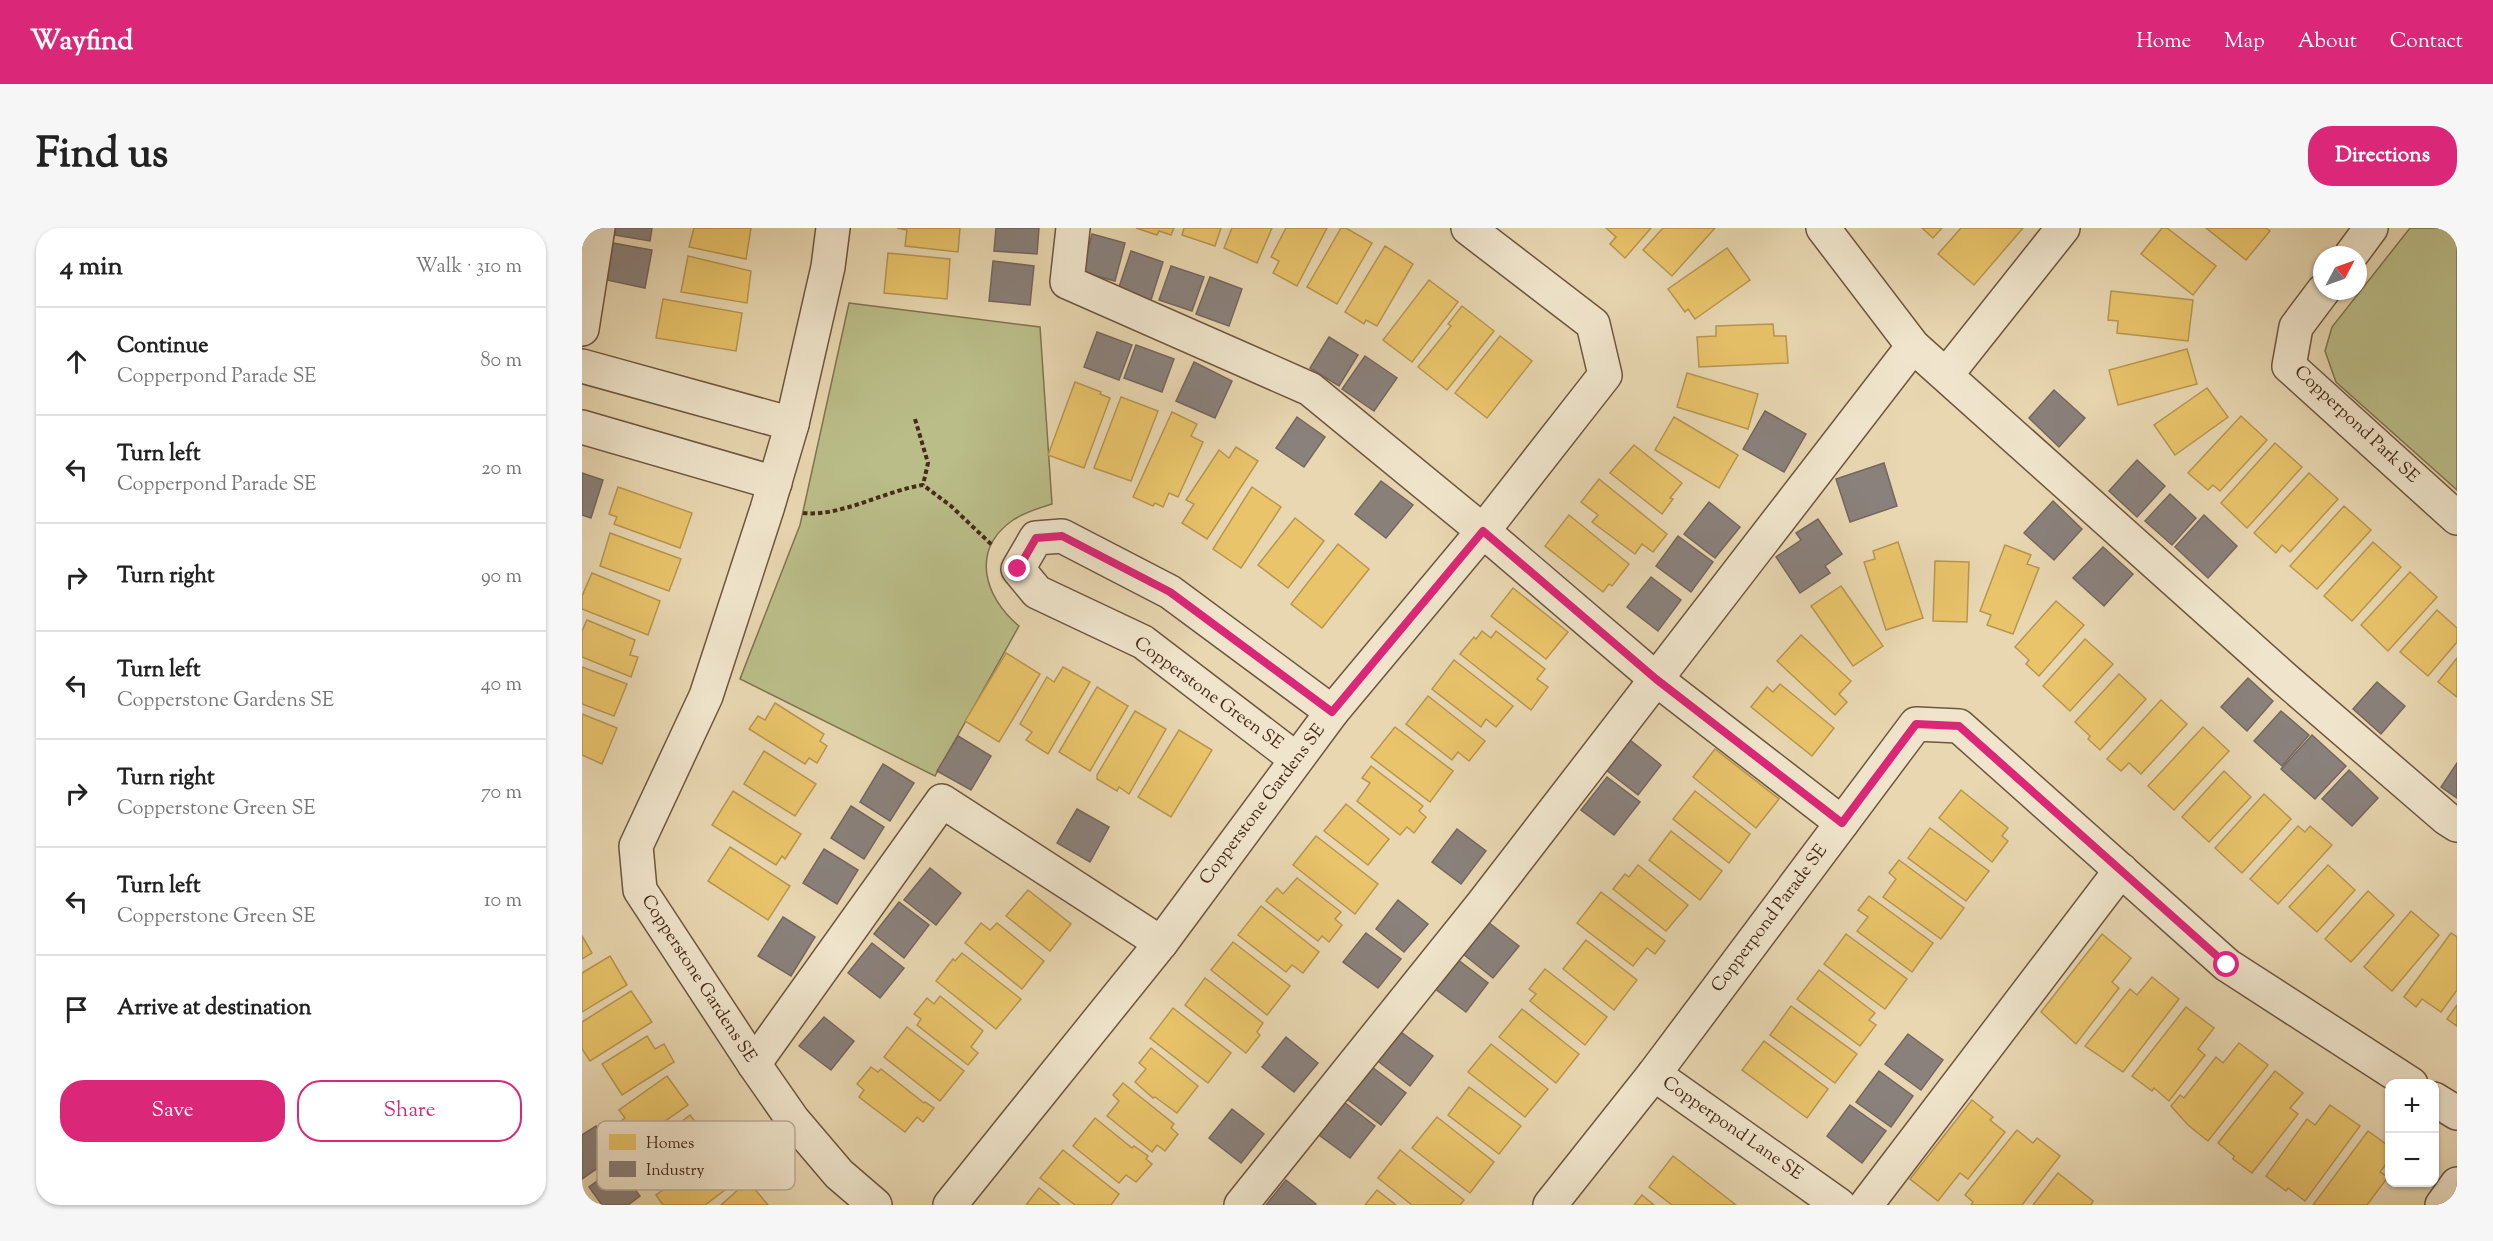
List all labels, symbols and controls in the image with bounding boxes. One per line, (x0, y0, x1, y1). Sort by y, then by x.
text: Wayfind (30, 22, 133, 62)
text: Home (2136, 27, 2191, 57)
text: Map (2224, 27, 2265, 57)
text: About (2298, 27, 2357, 57)
text: Contact (2390, 27, 2463, 57)
text: Find us (36, 126, 168, 186)
button: Directions (2308, 126, 2457, 186)
north arrow (2313, 246, 2367, 300)
text: 4 min (60, 249, 123, 286)
text: Walk · 310 m (415, 253, 522, 282)
text: Continue (117, 331, 208, 363)
icon: ahead (60, 345, 93, 378)
text: 80 m (481, 347, 522, 376)
street label: Copperpond Park SE (2288, 360, 2424, 490)
text: Copperpond Parade SE (117, 363, 316, 392)
text: Turn left (117, 439, 200, 471)
icon: left (60, 453, 93, 486)
text: 20 m (481, 455, 522, 484)
text: Copperpond Parade SE (117, 471, 316, 500)
route end (1004, 555, 1030, 581)
icon: right (60, 561, 93, 594)
text: Turn right (117, 561, 214, 593)
text: 90 m (481, 563, 522, 592)
street label: Copperstone Green SE (1128, 631, 1288, 757)
text: Turn left (117, 655, 200, 687)
icon: left (60, 669, 93, 702)
text: 40 m (481, 671, 522, 700)
text: Copperstone Gardens SE (117, 687, 334, 716)
street label: Copperstone Gardens SE (1194, 719, 1332, 891)
text: Turn right (117, 763, 214, 795)
icon: right (60, 777, 93, 810)
text: 70 m (481, 779, 522, 808)
text: Copperstone Green SE (117, 795, 316, 824)
street label: Copperpond Parade SE (1706, 839, 1834, 998)
text: Turn left (117, 871, 200, 903)
icon: left (60, 885, 93, 918)
text: 10 m (484, 887, 522, 916)
street label: Copperstone Gardens SE (634, 890, 762, 1068)
text: Copperstone Green SE (117, 903, 316, 932)
route start (2213, 951, 2239, 977)
icon: arrive (60, 993, 93, 1026)
text: Arrive at destination (117, 993, 312, 1025)
street label: Copperpond Lane SE (1656, 1071, 1808, 1187)
map controls (2385, 1079, 2439, 1187)
button: + (2385, 1079, 2439, 1133)
button: Save (60, 1080, 285, 1142)
button: Share (297, 1080, 522, 1142)
legend (597, 1121, 795, 1190)
text: Homes (646, 1133, 694, 1156)
button: − (2385, 1133, 2439, 1187)
text: Industry (646, 1160, 704, 1183)

